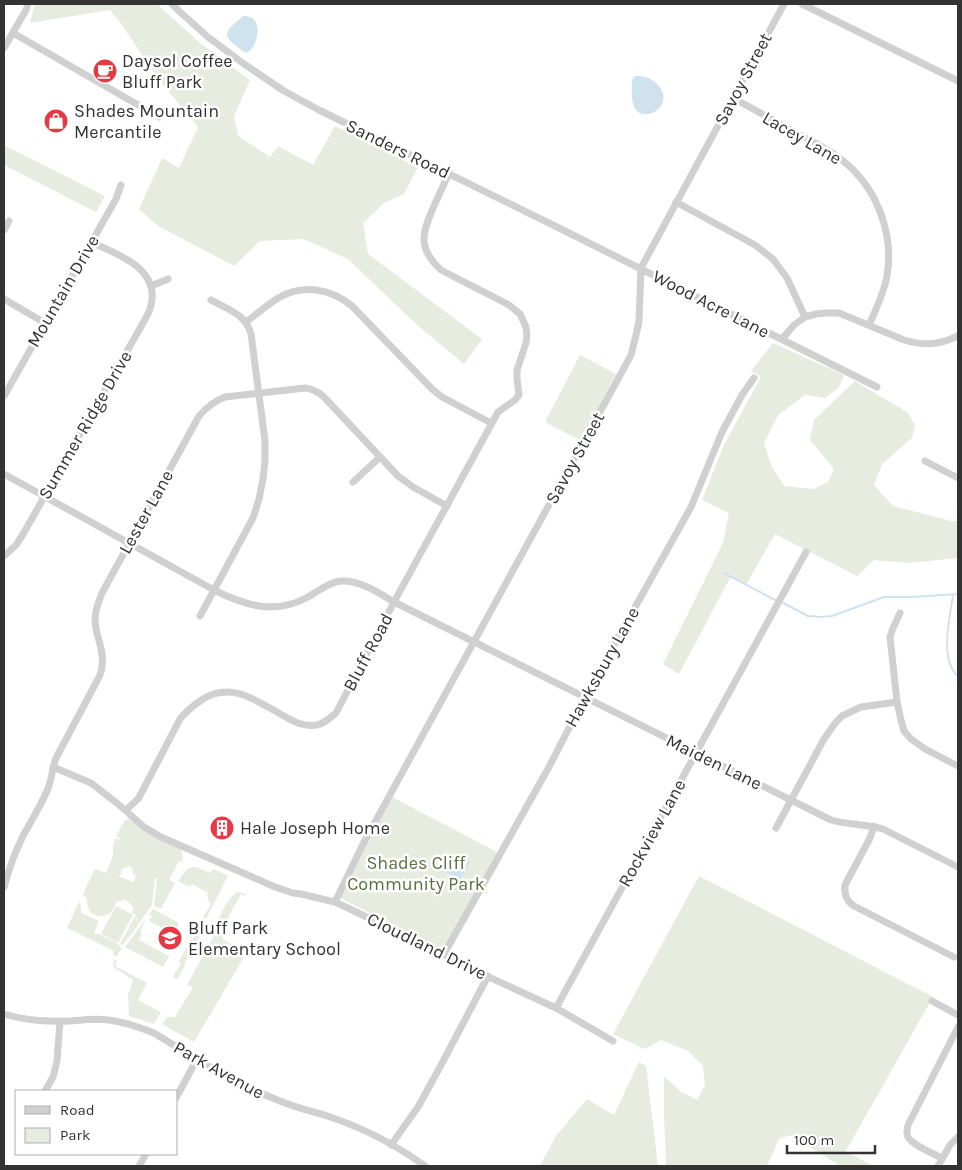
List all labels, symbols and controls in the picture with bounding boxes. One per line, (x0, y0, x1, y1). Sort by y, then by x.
street label: Savoy Street (709, 29, 777, 129)
place label: Daysol Coffee Bluff Park (122, 50, 232, 93)
cafe icon: Daysol Coffee Bluff Park (92, 58, 118, 84)
place label: Shades Mountain Mercantile (74, 100, 219, 143)
street label: Lacey Lane (758, 106, 846, 170)
shop icon: Shades Mountain Mercantile (43, 108, 69, 134)
street label: Sanders Road (342, 114, 454, 184)
street label: Mountain Drive (22, 231, 104, 351)
street label: Wood Acre Lane (649, 265, 773, 343)
street label: Summer Ridge Drive (33, 347, 137, 503)
street label: Savoy Street (541, 408, 609, 508)
street label: Lester Lane (114, 466, 178, 558)
street label: Hawksbury Lane (560, 603, 644, 731)
street label: Bluff Road (338, 609, 398, 695)
street label: Maiden Lane (662, 729, 766, 795)
street label: Rockview Lane (613, 775, 691, 891)
building icon: Hale Joseph Home (209, 815, 235, 841)
place label: Hale Joseph Home (240, 817, 390, 839)
park label: Shades Cliff Community Park (347, 852, 485, 895)
street label: Cloudland Drive (364, 908, 490, 984)
place label: Bluff Park Elementary School (188, 917, 341, 960)
school or university icon: Bluff Park Elementary School (157, 925, 183, 951)
street label: Park Avenue (170, 1036, 268, 1104)
legend (15, 1090, 178, 1155)
text: Road (60, 1101, 95, 1119)
scale bar (787, 1122, 874, 1154)
text: Park (60, 1126, 90, 1144)
text: 100 m (794, 1131, 834, 1149)

